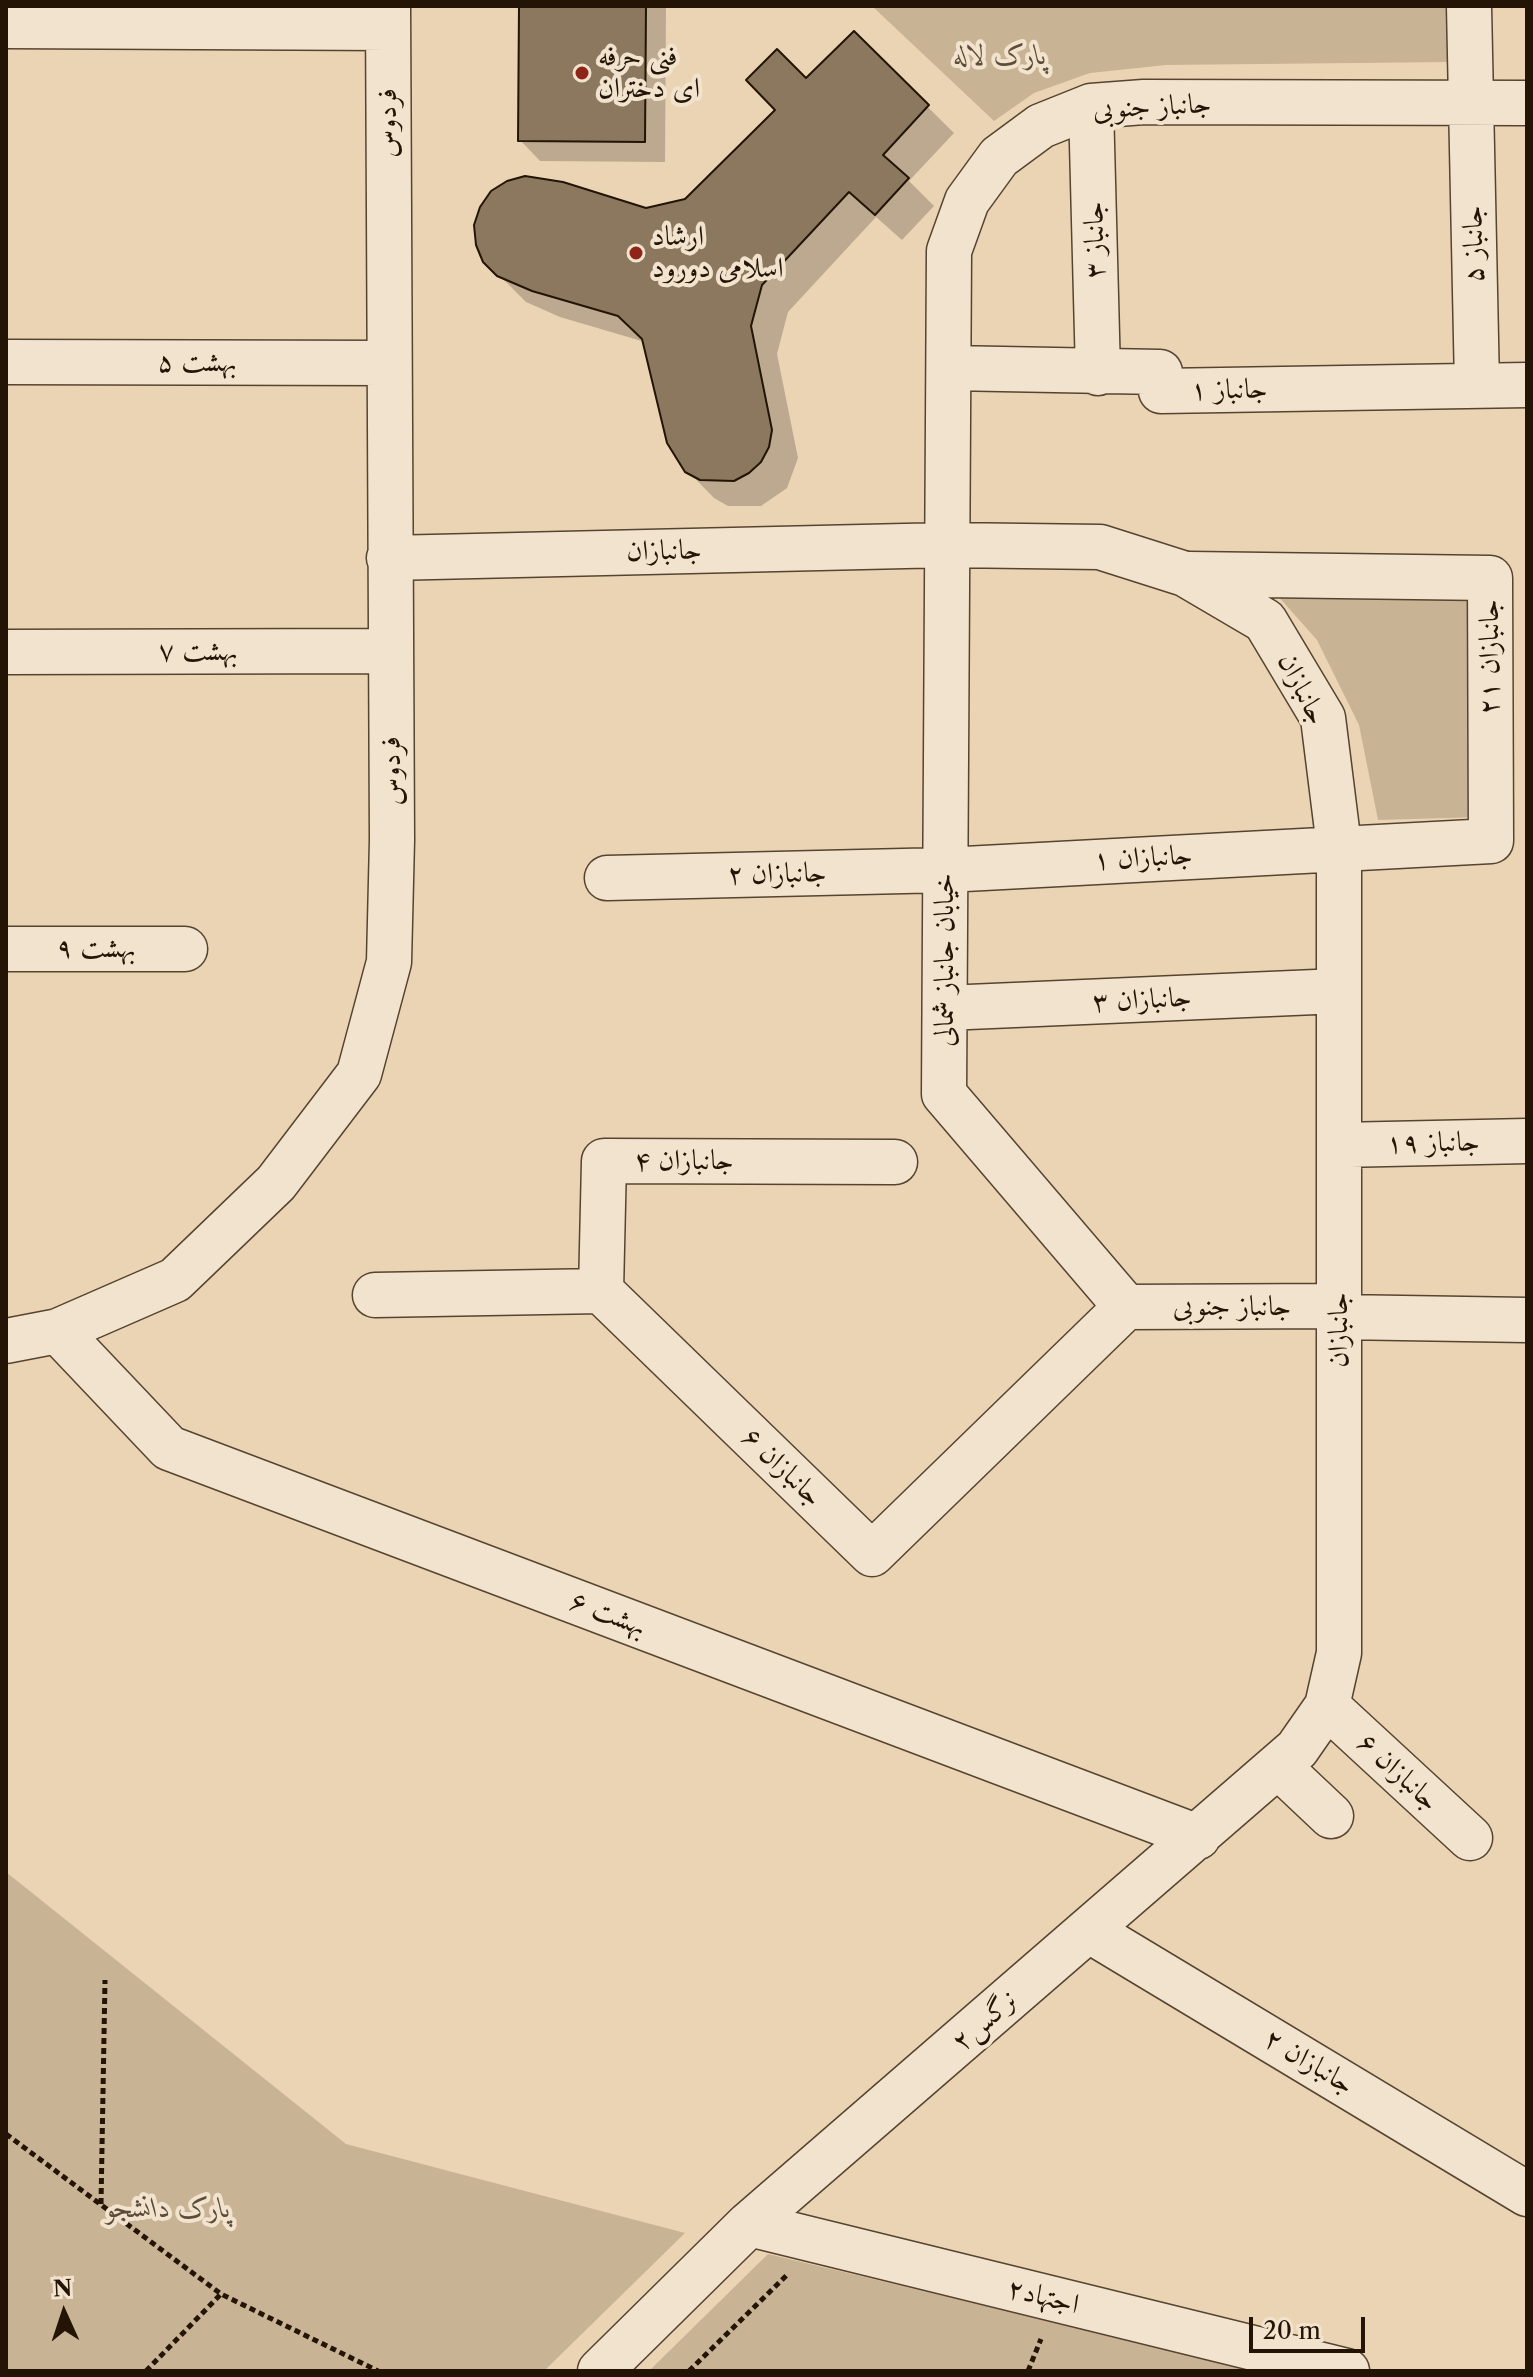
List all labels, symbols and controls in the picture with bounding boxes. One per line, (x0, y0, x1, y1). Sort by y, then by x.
park label: پارک لاله (953, 39, 1047, 73)
place label: فنی حرفه ای دختران (598, 40, 700, 106)
marker: فنی حرفه ای دختران (573, 64, 591, 82)
street label: جانباز جنوبی (1092, 87, 1212, 127)
street label: فردوس (371, 88, 405, 158)
street label: جانباز ۳ (1078, 201, 1112, 279)
street label: جانباز ۵ (1457, 205, 1491, 283)
place label: ارشاد اسلامی دورود (652, 220, 784, 286)
marker: ارشاد اسلامی دورود (627, 244, 645, 262)
street label: بهشت ۵ (157, 346, 237, 380)
street label: جانباز ۱ (1190, 373, 1268, 407)
street label: جانبازان (626, 534, 702, 568)
street label: جانبازان ۲۱ (1473, 599, 1507, 715)
street label: بهشت ۷ (158, 635, 238, 669)
street label: جانبازان (1270, 648, 1334, 730)
street label: فردوس (375, 736, 409, 806)
street label: جانبازان ۱ (1093, 839, 1193, 877)
street label: جانبازان ۲ (727, 856, 827, 892)
street label: خیابان جانباز شمالی (928, 873, 962, 1047)
street label: بهشت ۹ (56, 932, 136, 966)
street label: جانبازان ۳ (1092, 981, 1192, 1019)
street label: جانباز ۱۹ (1386, 1125, 1480, 1161)
street label: جانبازان ۴ (634, 1144, 734, 1178)
street label: جانباز جنوبی (1173, 1290, 1291, 1324)
street label: جانبازان (1322, 1292, 1356, 1368)
street label: جانبازان ۶ (735, 1420, 829, 1514)
street label: بهشت ۶ (565, 1584, 651, 1644)
street label: جانبازان ۶ (1350, 1726, 1446, 1818)
street label: نرگس۲ (945, 1983, 1025, 2059)
street label: جانبازان ۲ (1258, 2022, 1360, 2102)
park label: پارک دانشجو (105, 2192, 231, 2226)
street label: اجتهاد۲ (1004, 2272, 1082, 2322)
north arrow (24, 2273, 104, 2353)
text: N (52, 2275, 73, 2303)
scale bar (1253, 2301, 1369, 2351)
text: 20 m (1263, 2316, 1321, 2345)

